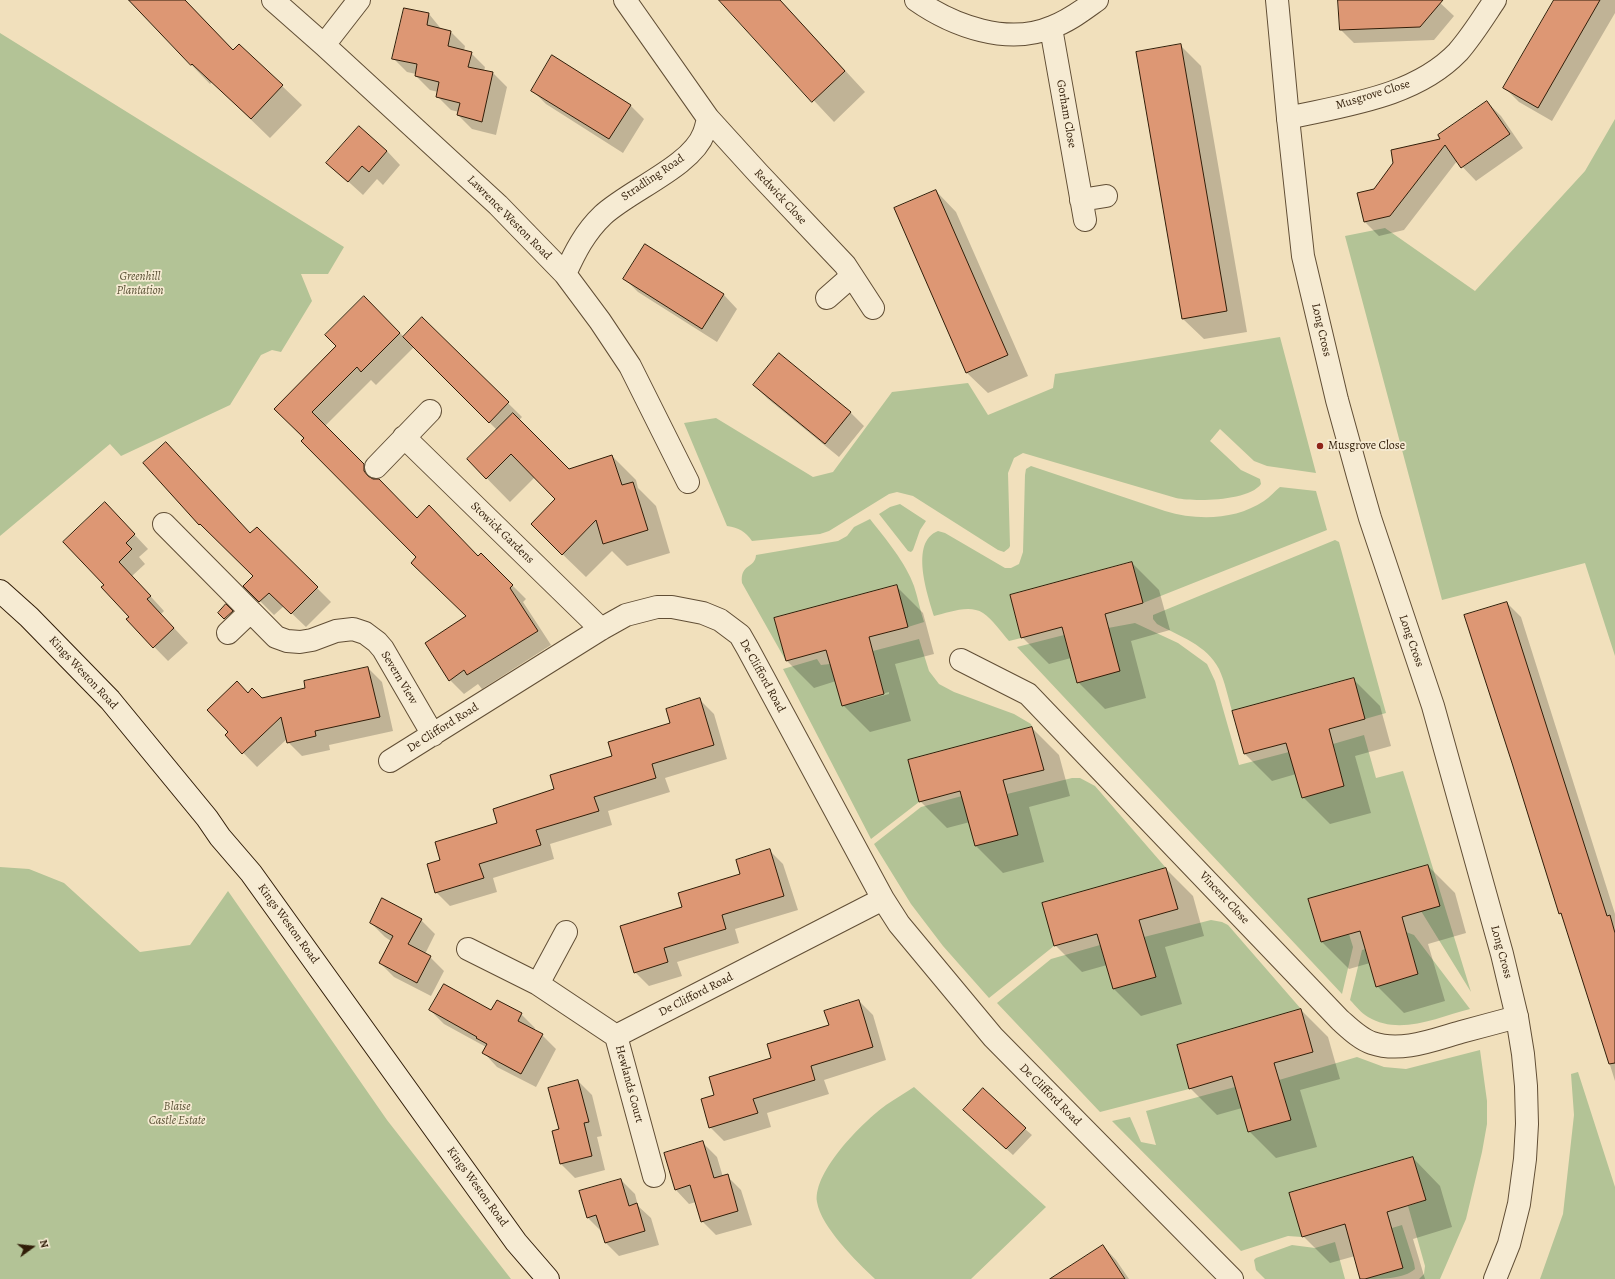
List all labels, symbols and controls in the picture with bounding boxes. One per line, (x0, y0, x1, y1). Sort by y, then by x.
street label: Musgrove Close (1334, 77, 1412, 113)
street label: Gorham Close (1053, 79, 1079, 149)
street label: Stradling Road (619, 152, 687, 204)
street label: Redwick Close (751, 166, 809, 228)
street label: Lawrence Weston Road (464, 173, 554, 263)
park label: Greenhill Plantation (116, 270, 164, 298)
street label: Long Cross (1308, 302, 1334, 358)
place label: Musgrove Close (1328, 439, 1405, 453)
marker: Musgrove Close (1315, 441, 1325, 451)
street label: Stowick Gardens (467, 499, 537, 567)
street label: Long Cross (1395, 613, 1427, 669)
street label: Kings Weston Road (45, 633, 121, 713)
street label: De Clifford Road (736, 637, 788, 715)
street label: Severn View (377, 649, 421, 707)
street label: De Clifford Road (405, 700, 481, 756)
street label: Vincent Close (1196, 869, 1252, 927)
street label: Kings Weston Road (254, 881, 322, 967)
street label: Long Cross (1487, 924, 1515, 980)
street label: De Clifford Road (656, 970, 736, 1020)
street label: Hewlands Court (612, 1044, 646, 1124)
street label: De Clifford Road (1016, 1061, 1084, 1129)
park label: Blaise Castle Estate (149, 1100, 205, 1128)
street label: Kings Weston Road (443, 1144, 511, 1230)
north arrow (12, 1227, 52, 1267)
text: N (36, 1238, 52, 1250)

